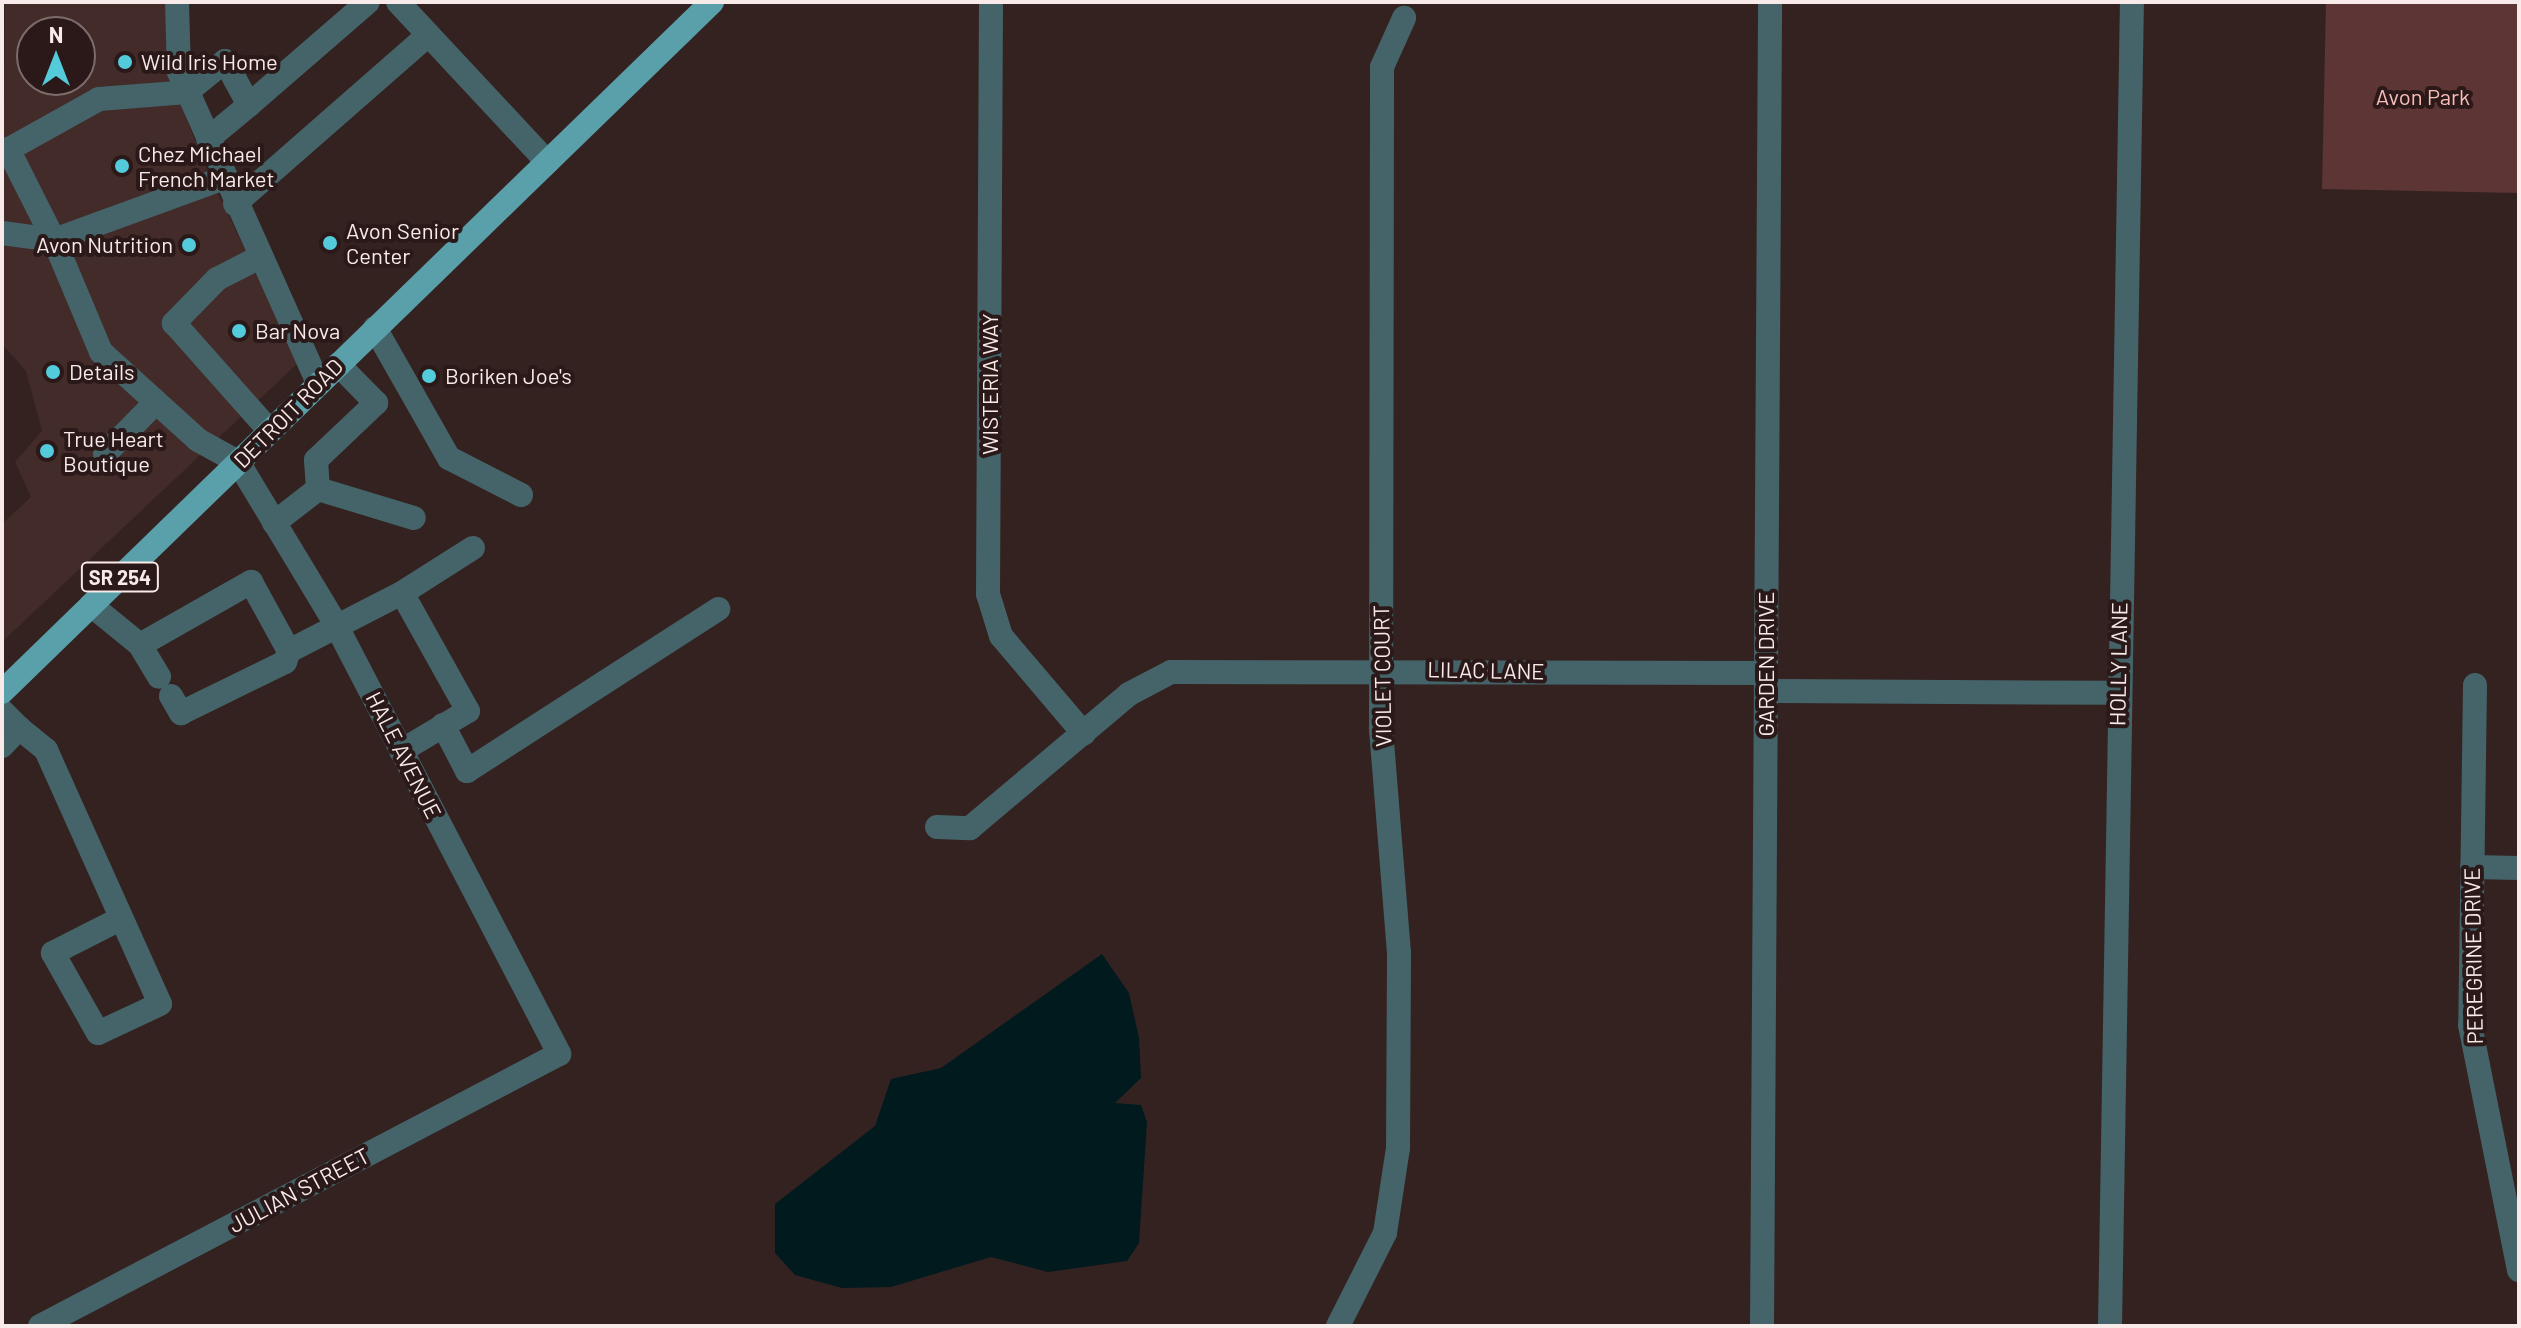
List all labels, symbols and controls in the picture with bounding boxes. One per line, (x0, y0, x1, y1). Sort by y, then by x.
north arrow (16, 16, 96, 96)
text: N (49, 21, 63, 47)
place label: Wild Iris Home (141, 49, 278, 75)
marker: Wild Iris Home (116, 53, 134, 71)
park label: Avon Park (2376, 84, 2470, 110)
place label: Chez Michael French Market (138, 140, 274, 192)
marker: Chez Michael French Market (113, 157, 131, 175)
place label: Avon Senior Center (346, 217, 459, 268)
place label: Avon Nutrition (36, 232, 173, 258)
marker: Avon Senior Center (321, 234, 339, 252)
marker: Avon Nutrition (180, 236, 198, 254)
street label: WISTERIA WAY (977, 313, 1003, 455)
place label: Bar Nova (255, 318, 340, 344)
marker: Bar Nova (230, 322, 248, 340)
street label: DETROIT ROAD (228, 353, 348, 473)
place label: Details (69, 359, 135, 385)
marker: Details (44, 363, 62, 381)
place label: Boriken Joe's (445, 363, 572, 389)
marker: Boriken Joe's (420, 367, 438, 385)
place label: True Heart Boutique (63, 425, 164, 476)
marker: True Heart Boutique (38, 442, 56, 460)
road number: SR 254 (80, 561, 160, 593)
street label: GARDEN DRIVE (1753, 591, 1779, 737)
street label: HOLLY LANE (2104, 602, 2132, 726)
street label: VIOLET COURT (1368, 605, 1396, 747)
street label: LILAC LANE (1427, 656, 1545, 684)
street label: HALE AVENUE (361, 687, 447, 823)
street label: PEREGRINE DRIVE (2458, 867, 2488, 1045)
street label: JULIAN STREET (224, 1142, 374, 1238)

